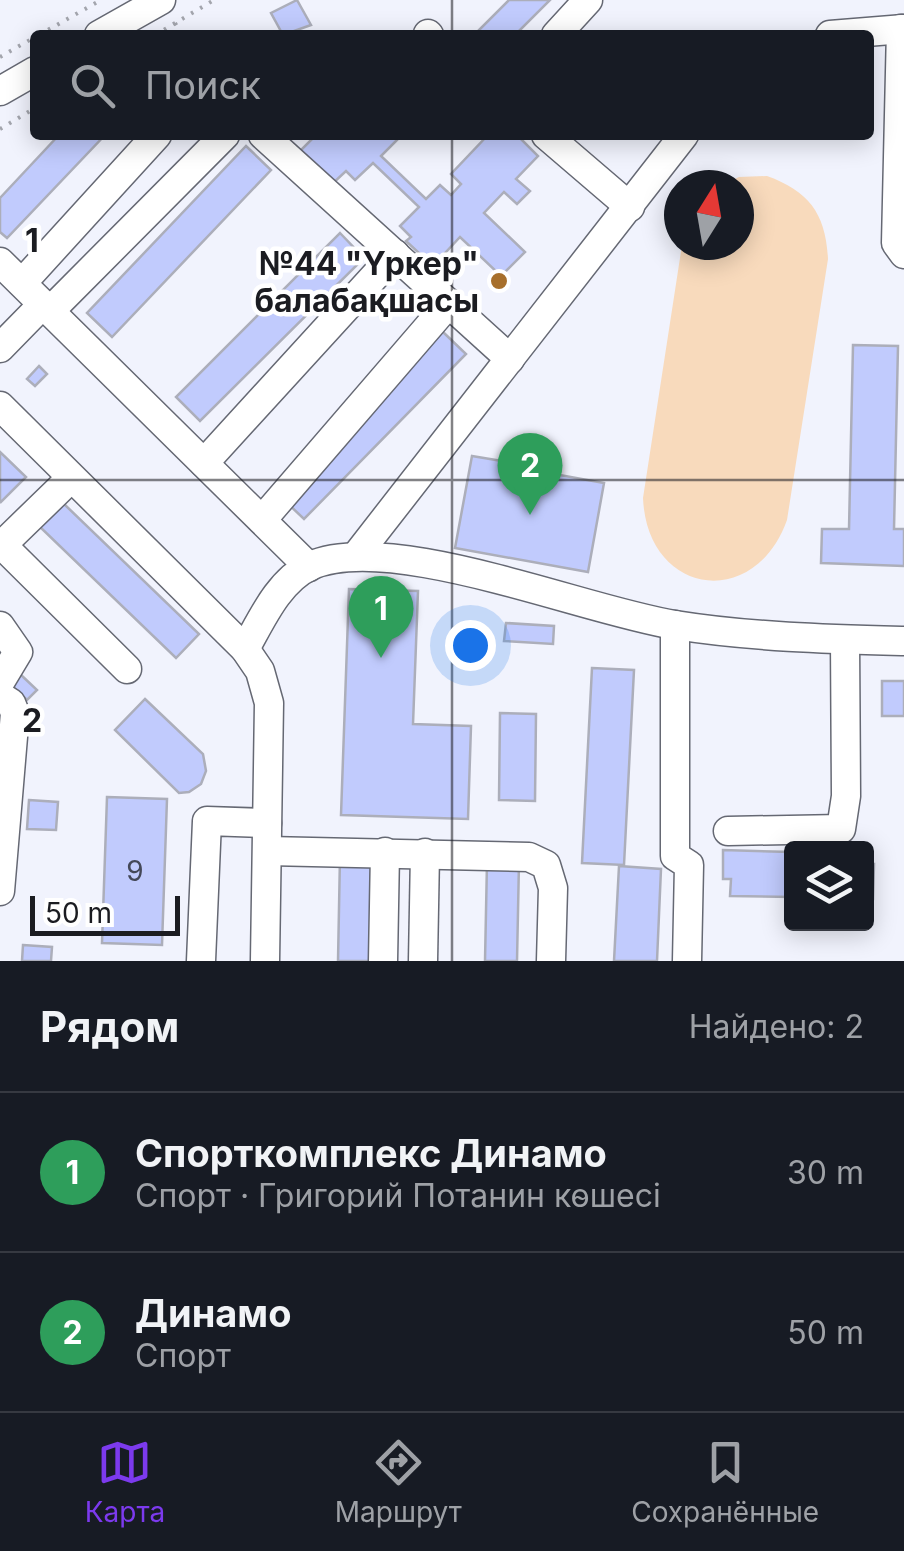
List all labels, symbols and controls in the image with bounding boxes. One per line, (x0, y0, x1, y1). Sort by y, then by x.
search box (30, 30, 874, 140)
icon: search (65, 58, 120, 113)
text: Поиск (145, 62, 261, 108)
north arrow (664, 170, 754, 260)
text: 1 (25, 221, 39, 260)
place label: №44 "Үркер" балабақшасы (254, 244, 479, 320)
marker: №44 "Үркер" балабақшасы (488, 270, 510, 292)
pin: 2 (498, 432, 562, 515)
pin: 1 (348, 576, 414, 658)
your location (445, 620, 496, 671)
text: 2 (22, 701, 42, 740)
map controls (784, 841, 874, 931)
button: layers (784, 841, 874, 931)
house number: 9 (126, 854, 144, 888)
scale bar (30, 891, 180, 936)
text: 50 m (45, 896, 112, 930)
text: Рядом (40, 1001, 179, 1052)
text: Найдено: 2 (689, 1007, 864, 1046)
text: Спорткомплекс Динамо (135, 1130, 607, 1176)
text: 1 (66, 1153, 79, 1192)
text: 30 m (787, 1153, 864, 1192)
text: Спорт · Григорий Потанин көшесі (135, 1176, 661, 1215)
text: Динамо (135, 1290, 292, 1336)
text: 2 (62, 1313, 83, 1352)
text: 50 m (787, 1313, 864, 1352)
text: Спорт (135, 1336, 231, 1375)
tab: Карта (85, 1435, 165, 1529)
tab: Маршрут (335, 1435, 462, 1529)
tab: Сохранённые (631, 1435, 819, 1529)

